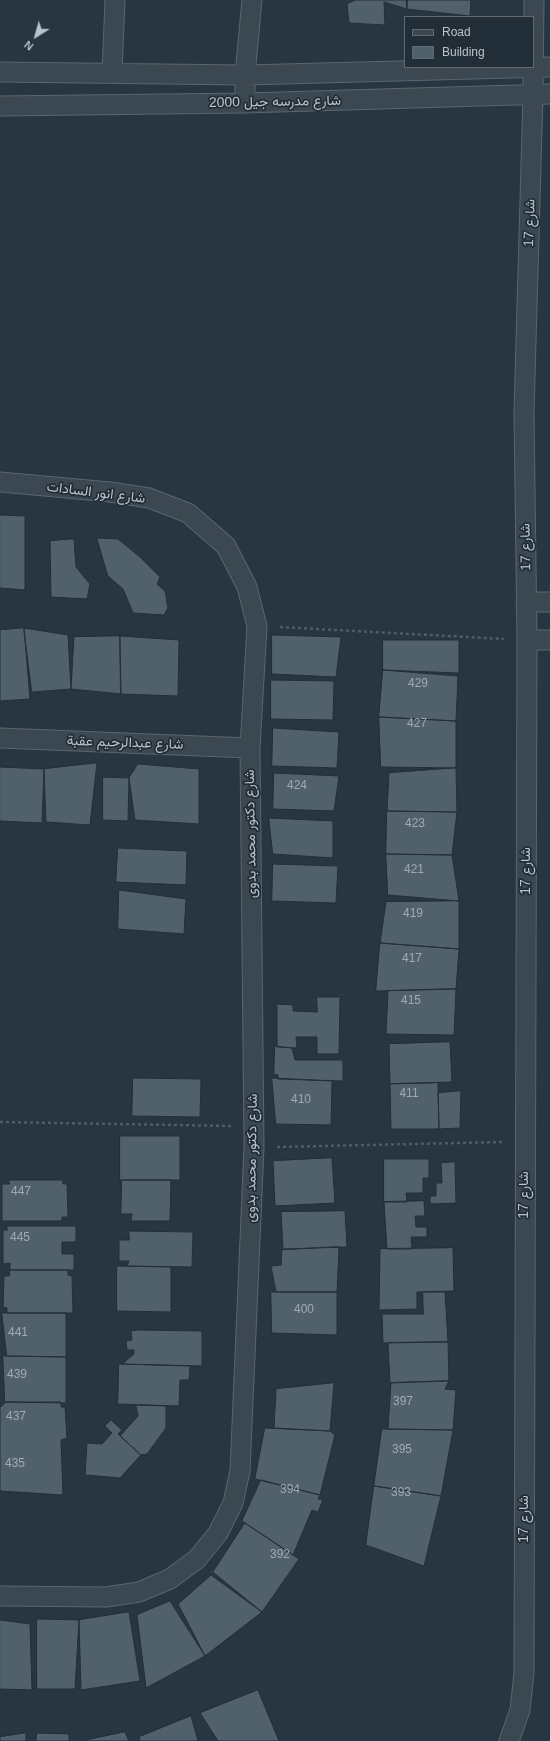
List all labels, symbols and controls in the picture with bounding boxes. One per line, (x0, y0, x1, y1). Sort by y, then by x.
north arrow (16, 16, 56, 56)
legend (404, 16, 534, 68)
text: Road (442, 25, 471, 39)
text: N (22, 38, 36, 53)
text: Building (442, 45, 485, 59)
street label: شارع مدرسه جيل 2000 (209, 92, 341, 112)
street label: شارع 17 (521, 199, 539, 247)
street label: شارع انور السادات (46, 479, 146, 507)
street label: شارع 17 (517, 523, 535, 571)
house number: 429 (408, 677, 428, 691)
house number: 427 (407, 717, 427, 731)
street label: شارع عبدالرحيم عقبة (66, 733, 184, 753)
street label: شارع دكتور محمد بدوى (241, 769, 261, 899)
house number: 424 (287, 779, 307, 793)
house number: 423 (405, 817, 425, 831)
street label: شارع 17 (518, 847, 534, 895)
house number: 421 (404, 863, 424, 877)
house number: 419 (403, 907, 423, 921)
house number: 417 (402, 952, 422, 966)
house number: 415 (401, 994, 421, 1008)
house number: 411 (399, 1087, 419, 1101)
street label: شارع دكتور محمد بدوى (242, 1093, 262, 1223)
house number: 410 (291, 1093, 311, 1107)
street label: شارع 17 (516, 1171, 532, 1219)
house number: 447 (11, 1185, 31, 1199)
house number: 445 (10, 1231, 30, 1245)
house number: 400 (294, 1303, 314, 1317)
house number: 441 (8, 1326, 28, 1340)
house number: 439 (7, 1368, 27, 1382)
house number: 397 (393, 1395, 413, 1409)
house number: 437 (6, 1410, 26, 1424)
house number: 395 (392, 1443, 412, 1457)
house number: 435 (5, 1457, 25, 1471)
house number: 394 (280, 1483, 300, 1497)
house number: 393 (391, 1486, 411, 1500)
street label: شارع 17 (516, 1495, 532, 1543)
house number: 392 (270, 1548, 290, 1562)

